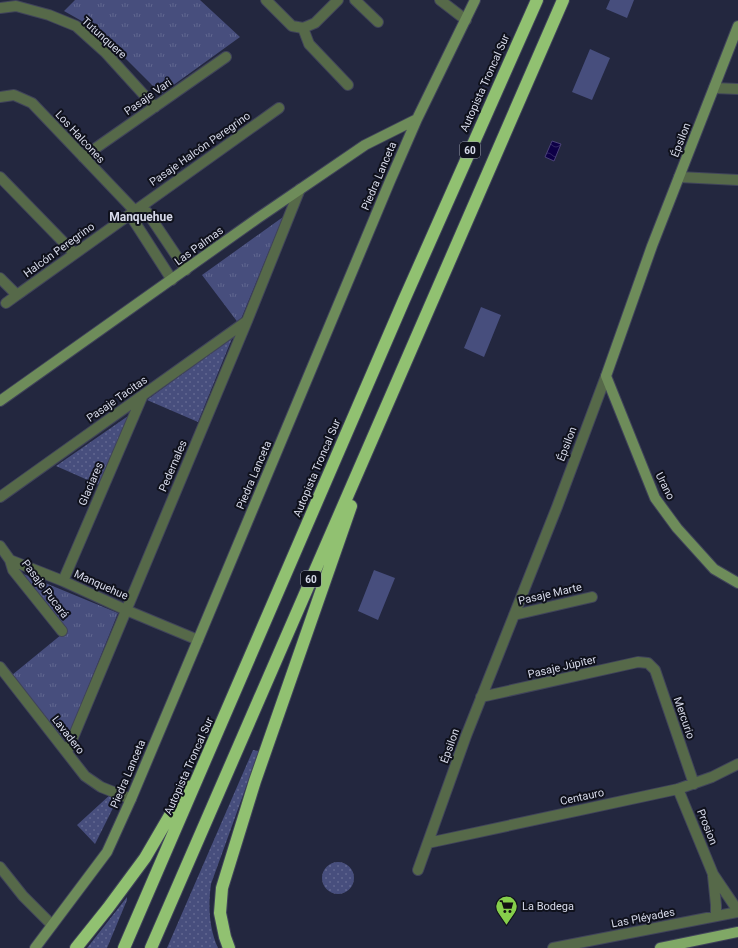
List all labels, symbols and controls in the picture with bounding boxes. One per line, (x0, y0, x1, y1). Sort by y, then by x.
street label: Tutunquere (79, 15, 129, 61)
street label: Autopista Troncal Sur (458, 32, 512, 134)
street label: Pasaje Vari (122, 76, 174, 118)
street label: Los Halcones (52, 108, 108, 166)
street label: Pasaje Halcón Peregrino (147, 109, 253, 189)
street label: Épsilon (669, 121, 693, 159)
street label: Piedra Lanceta (359, 140, 399, 212)
road number: 60 (460, 142, 480, 158)
district label: Manquehue (109, 210, 173, 224)
street label: Halcón Peregrino (21, 220, 97, 280)
street label: Las Palmas (172, 224, 226, 268)
street label: Pasaje Tacitas (84, 373, 150, 425)
street label: Autopista Troncal Sur (290, 417, 344, 519)
street label: Épsilon (555, 425, 579, 463)
street label: Pedernales (156, 438, 190, 494)
street label: Piedra Lanceta (234, 439, 274, 511)
street label: Glaciares (76, 460, 106, 508)
street label: Urano (653, 470, 677, 502)
street label: Pasaje Pucará (19, 557, 71, 621)
street label: Manquehue (72, 567, 130, 603)
road number: 60 (301, 571, 321, 587)
street label: Pasaje Marte (517, 580, 583, 608)
street label: Pasaje Júpiter (526, 653, 598, 681)
street label: Mercurio (671, 695, 697, 741)
street label: Lavadero (49, 713, 87, 757)
street label: Autopista Troncal Sur (162, 715, 216, 817)
street label: Épsilon (438, 727, 462, 765)
street label: Piedra Lanceta (108, 738, 148, 810)
street label: Centauro (559, 786, 605, 808)
street label: Prosion (694, 807, 720, 847)
supermarket icon: La Bodega (493, 893, 519, 926)
place label: La Bodega (522, 900, 574, 913)
street label: Las Pléyades (610, 905, 676, 931)

